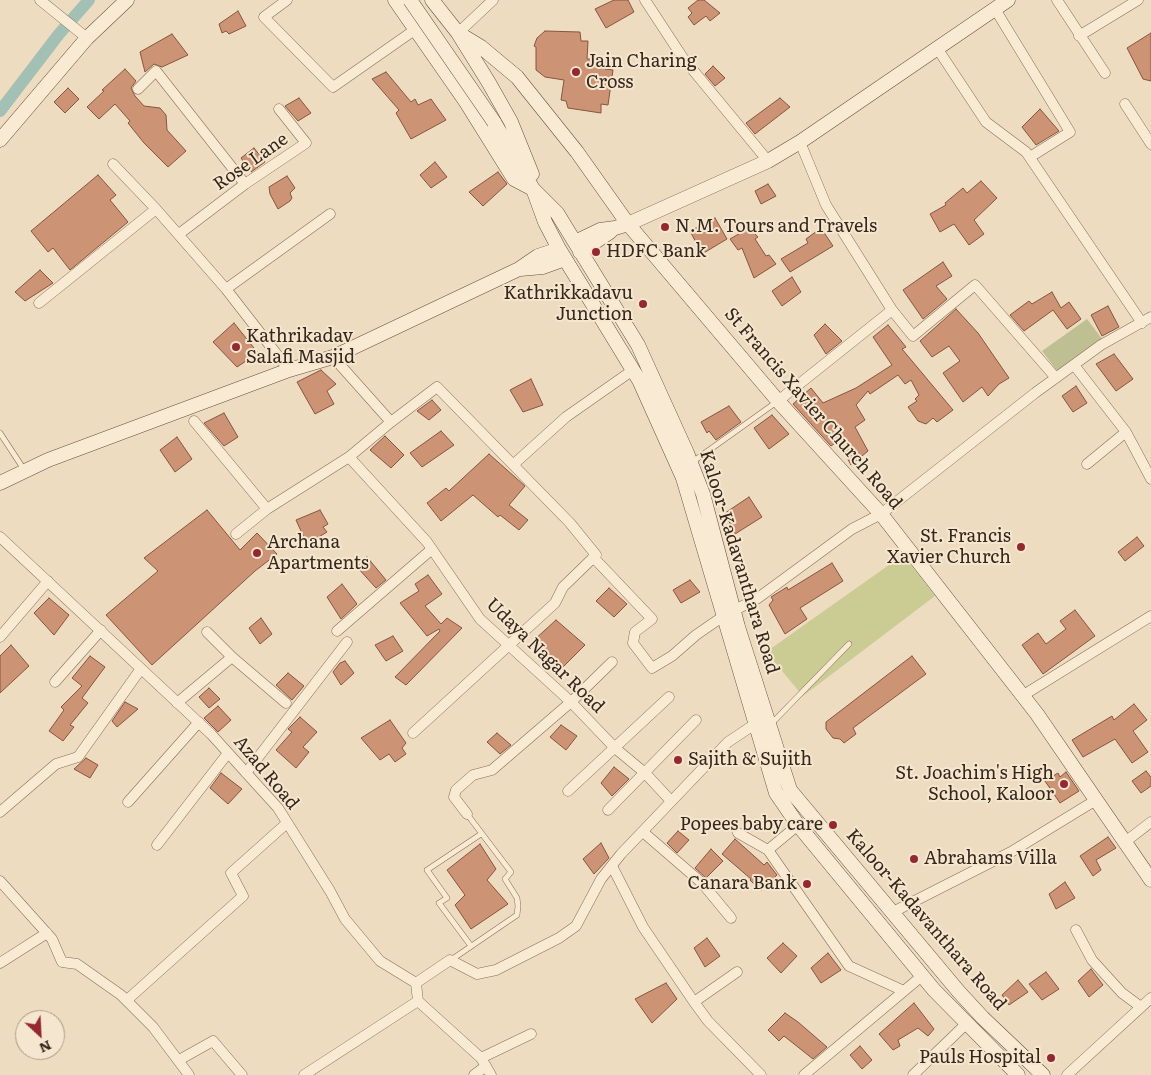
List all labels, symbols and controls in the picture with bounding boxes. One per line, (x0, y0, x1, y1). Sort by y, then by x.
place label: Jain Charing Cross (586, 51, 697, 94)
marker: Jain Charing Cross (570, 66, 582, 78)
street label: Rose Lane (210, 128, 292, 196)
place label: N.M. Tours and Travels (675, 216, 877, 238)
marker: N.M. Tours and Travels (659, 221, 671, 233)
place label: HDFC Bank (606, 241, 706, 263)
marker: HDFC Bank (590, 246, 602, 258)
place label: Kathrikkadavu Junction (503, 283, 633, 326)
marker: Kathrikkadavu Junction (637, 298, 649, 310)
street label: St Francis Xavier Church Road (720, 304, 906, 514)
place label: Kathrikadav Salafi Masjid (246, 326, 355, 368)
marker: Kathrikadav Salafi Masjid (230, 341, 242, 353)
street label: Kaloor-Kadavanthara Road (695, 447, 783, 677)
place label: St. Francis Xavier Church (887, 526, 1011, 568)
place label: Archana Apartments (267, 532, 369, 574)
marker: St. Francis Xavier Church (1015, 541, 1027, 553)
marker: Archana Apartments (251, 547, 263, 559)
street label: Udaya Nagar Road (481, 594, 609, 718)
street label: Azad Road (229, 732, 303, 814)
place label: Sajith & Sujith (688, 749, 812, 771)
marker: Sajith & Sujith (672, 754, 684, 766)
place label: St. Joachim's High School, Kaloor (895, 763, 1054, 806)
marker: St. Joachim's High School, Kaloor (1058, 778, 1070, 790)
place label: Popees baby care (680, 814, 823, 836)
marker: Popees baby care (827, 819, 839, 831)
street label: Kaloor-Kadavanthara Road (841, 825, 1011, 1015)
place label: Abrahams Villa (924, 848, 1057, 870)
marker: Abrahams Villa (908, 853, 920, 865)
place label: Canara Bank (688, 873, 797, 895)
marker: Canara Bank (801, 878, 813, 890)
north arrow (15, 1010, 65, 1060)
text: N (36, 1036, 55, 1059)
place label: Pauls Hospital (919, 1047, 1041, 1069)
marker: Pauls Hospital (1045, 1052, 1057, 1064)

